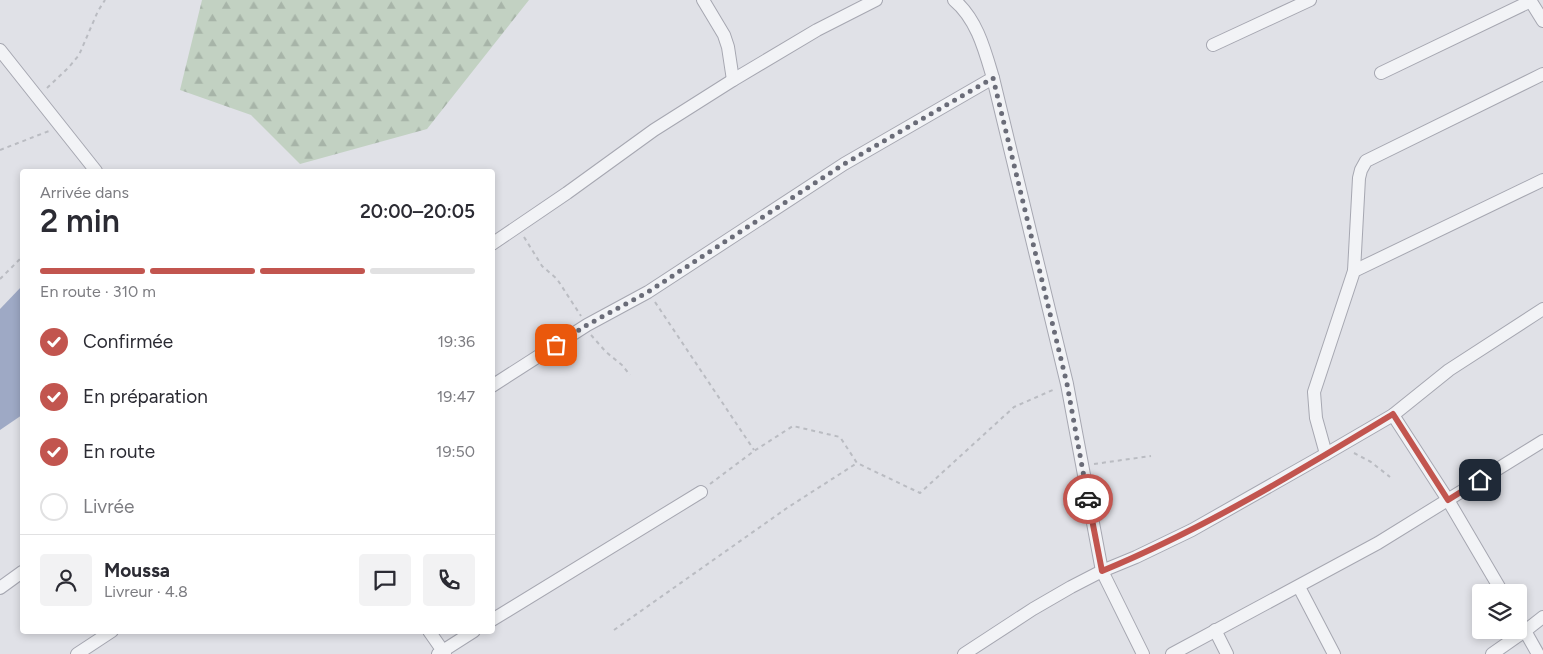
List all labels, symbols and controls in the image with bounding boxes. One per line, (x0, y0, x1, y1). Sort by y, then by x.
text: Arrivée dans (40, 183, 129, 202)
text: 20:00–20:05 (360, 200, 475, 223)
text: 2 min (40, 202, 120, 240)
text: En route · 310 m (40, 282, 156, 301)
pin (535, 324, 577, 366)
icon: check (40, 328, 68, 356)
text: Confirmée (83, 330, 173, 353)
icon: bag (542, 331, 570, 359)
text: 19:36 (438, 332, 475, 351)
icon: check (40, 383, 68, 411)
text: En préparation (83, 385, 208, 408)
text: 19:47 (437, 387, 475, 406)
icon: check (40, 438, 68, 466)
text: En route (83, 440, 155, 463)
text: 19:50 (436, 442, 475, 461)
pin (1459, 459, 1501, 501)
icon: home (1466, 466, 1494, 494)
courier (1063, 474, 1113, 524)
icon: car (1074, 485, 1102, 513)
text: Livrée (83, 495, 134, 518)
button: person (40, 554, 92, 606)
button: chat (359, 554, 411, 606)
button: phone (423, 554, 475, 606)
text: Moussa (104, 559, 170, 582)
text: Livreur · 4.8 (104, 582, 188, 601)
map controls (1472, 584, 1527, 639)
button: layers (1472, 584, 1527, 639)

